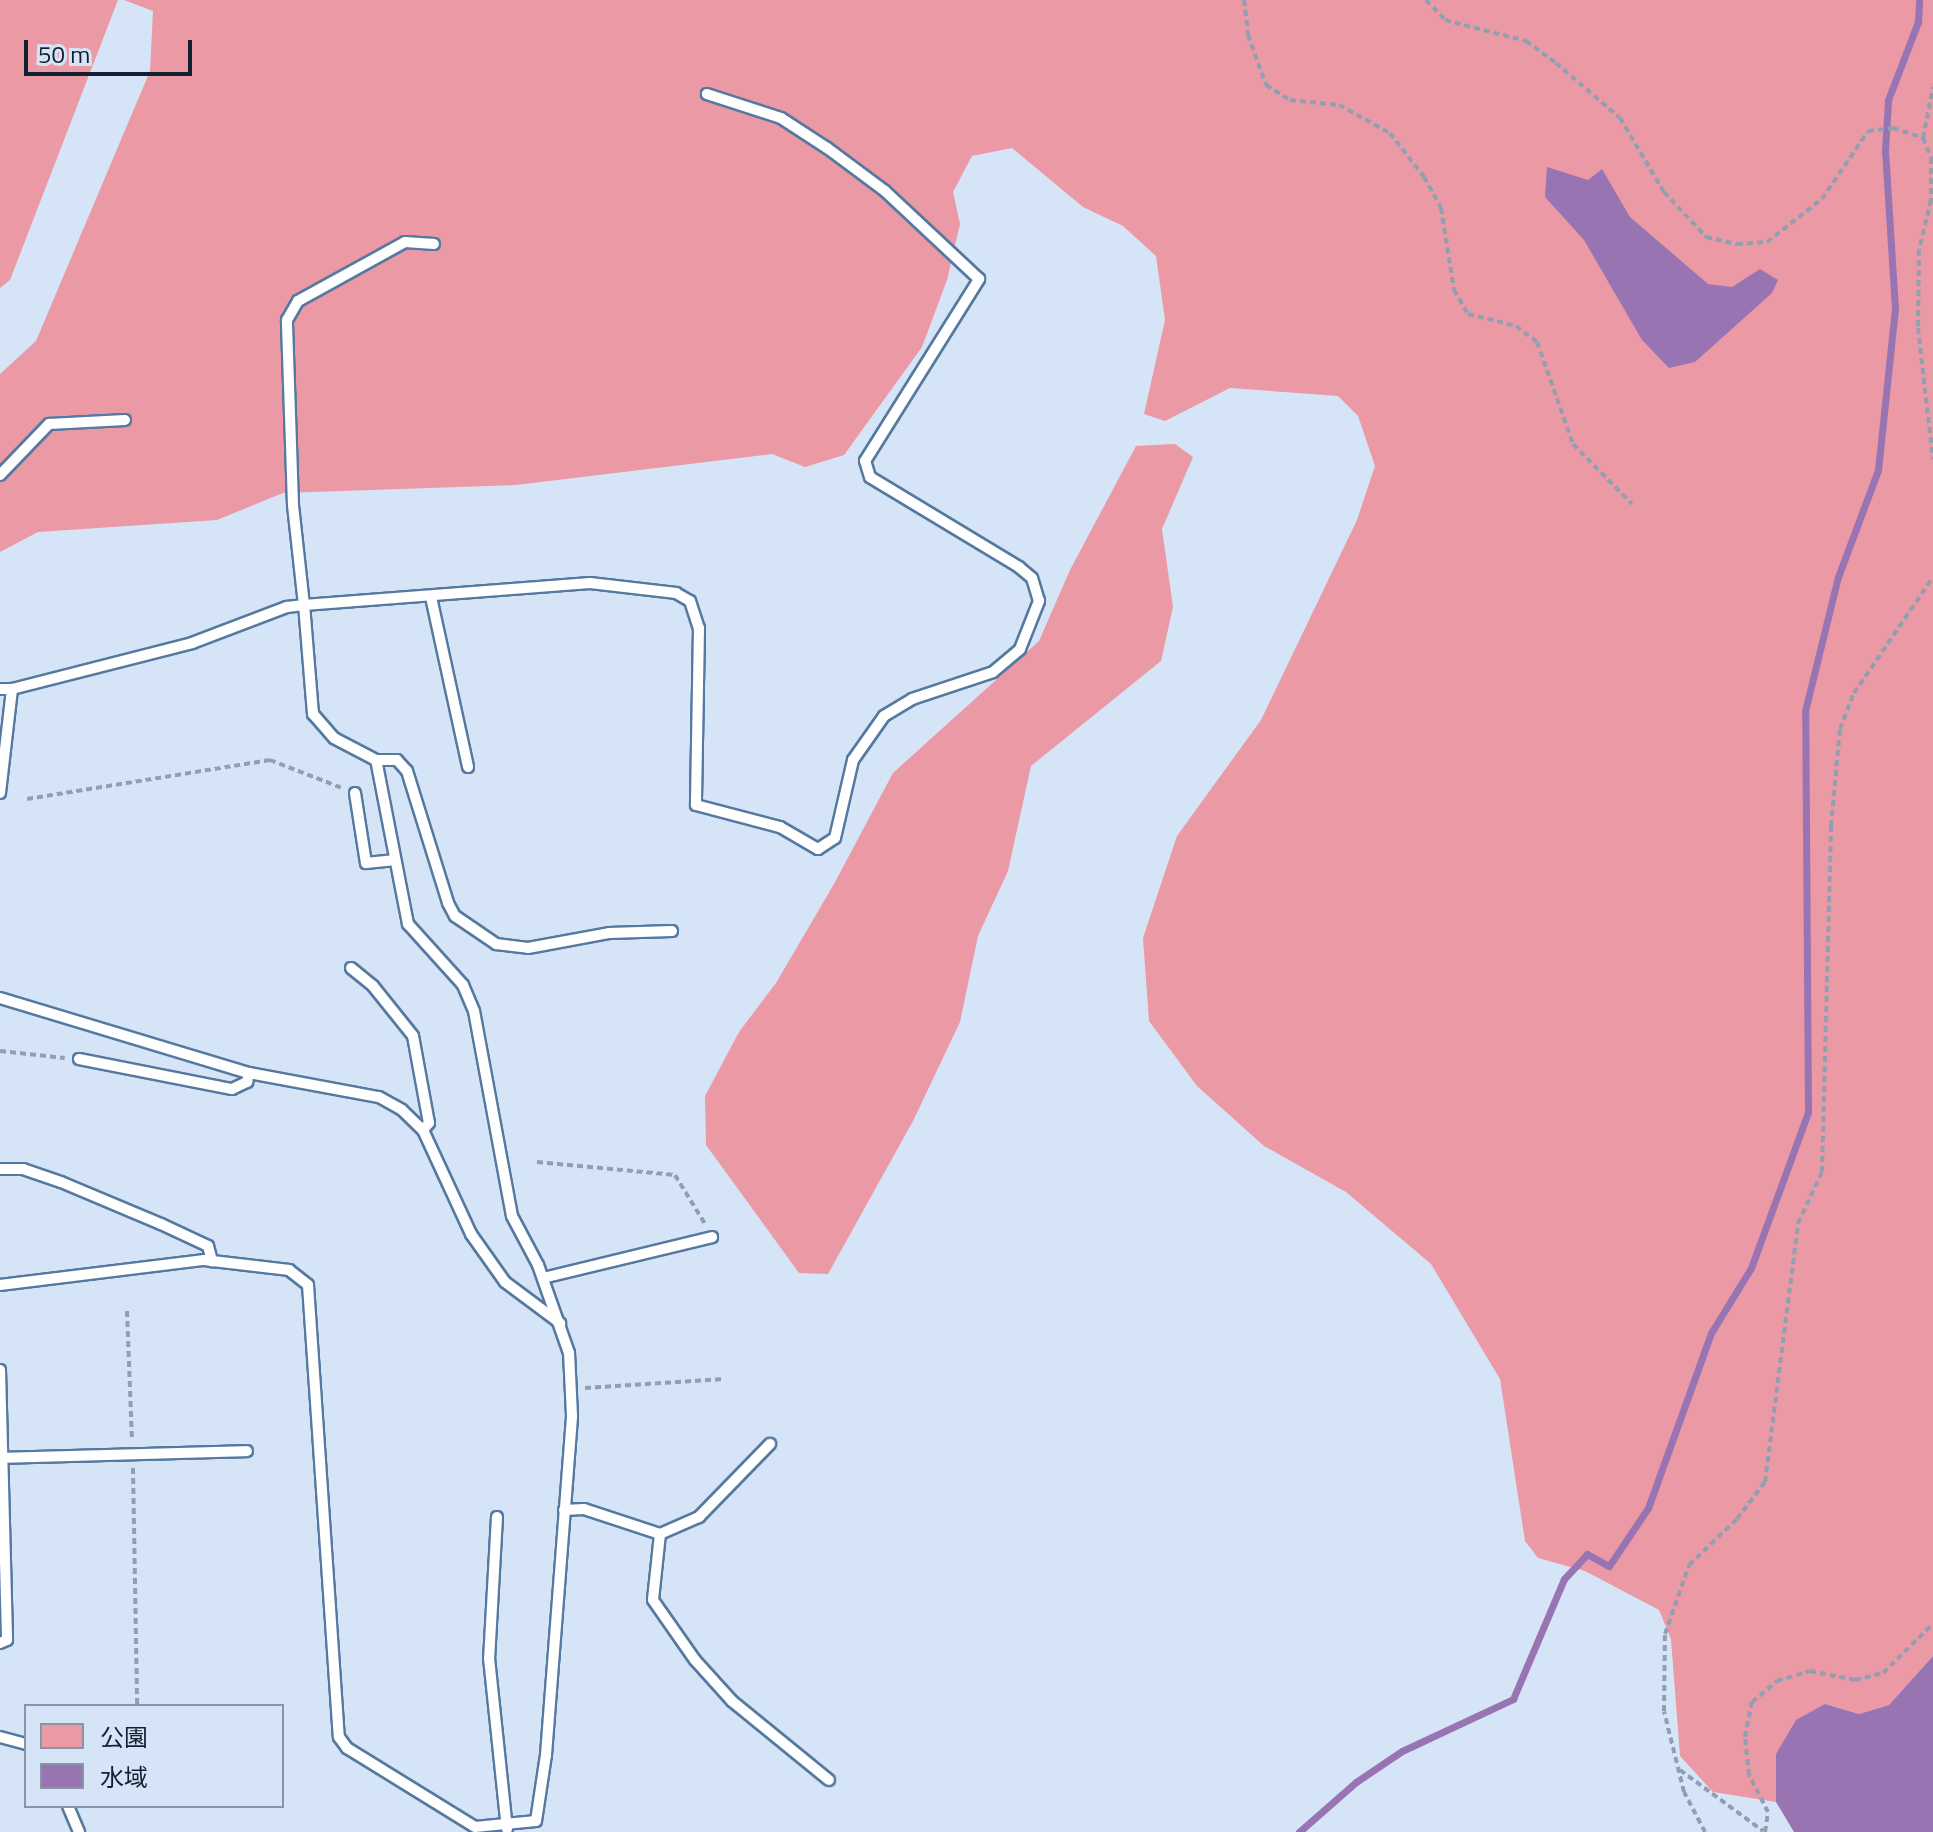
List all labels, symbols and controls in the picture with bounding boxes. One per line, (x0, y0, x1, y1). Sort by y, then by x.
scale bar (28, 24, 196, 74)
text: 50 m (38, 36, 90, 72)
legend (24, 1704, 284, 1808)
text: 公園 (100, 1719, 148, 1755)
text: 水域 (100, 1759, 148, 1795)

